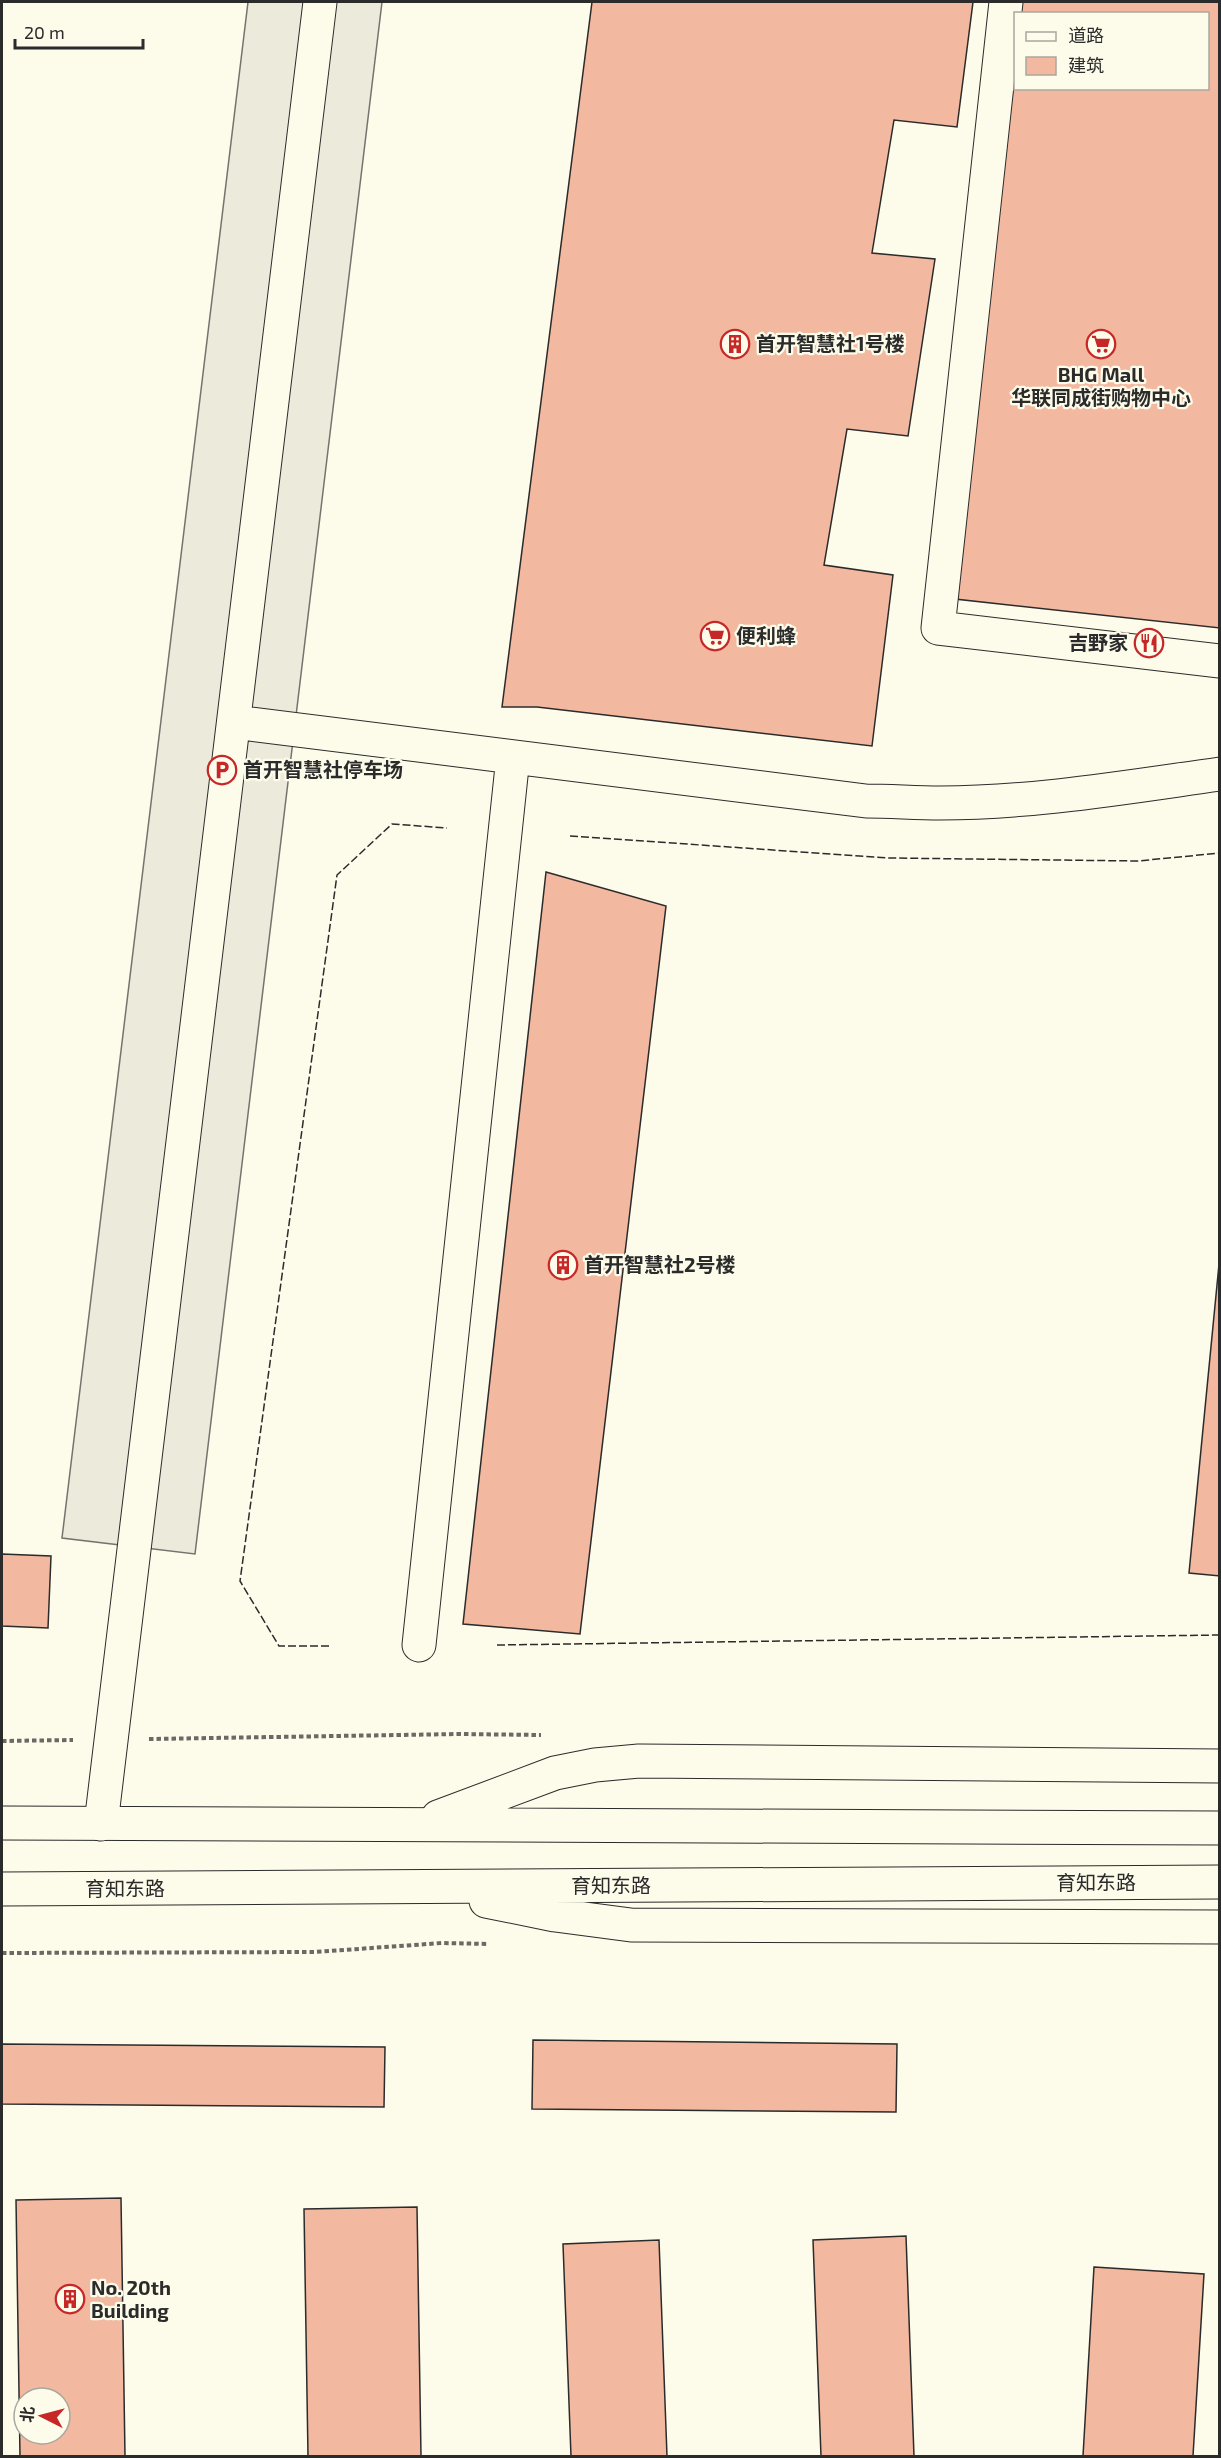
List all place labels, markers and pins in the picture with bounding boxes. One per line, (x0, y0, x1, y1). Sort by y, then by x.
building icon: 首开智慧社1号楼 (719, 328, 751, 360)
supermarket icon: BHG Mall 华联同成街购物中心 (1085, 328, 1117, 360)
place label: 首开智慧社1号楼 (756, 331, 905, 355)
place label: BHG Mall 华联同成街购物中心 (1011, 362, 1191, 409)
supermarket icon: 便利蜂 (699, 620, 731, 652)
place label: 便利蜂 (736, 623, 796, 647)
restaurant icon: 吉野家 (1133, 627, 1165, 659)
place label: 吉野家 (1068, 630, 1128, 654)
parking icon: 首开智慧社停车场 (206, 754, 238, 786)
place label: 首开智慧社停车场 (243, 757, 403, 781)
building icon: 首开智慧社2号楼 (547, 1249, 579, 1281)
place label: 首开智慧社2号楼 (584, 1252, 736, 1276)
place label: No. 20th Building (91, 2275, 171, 2322)
building icon: No. 20th Building (54, 2283, 86, 2315)

